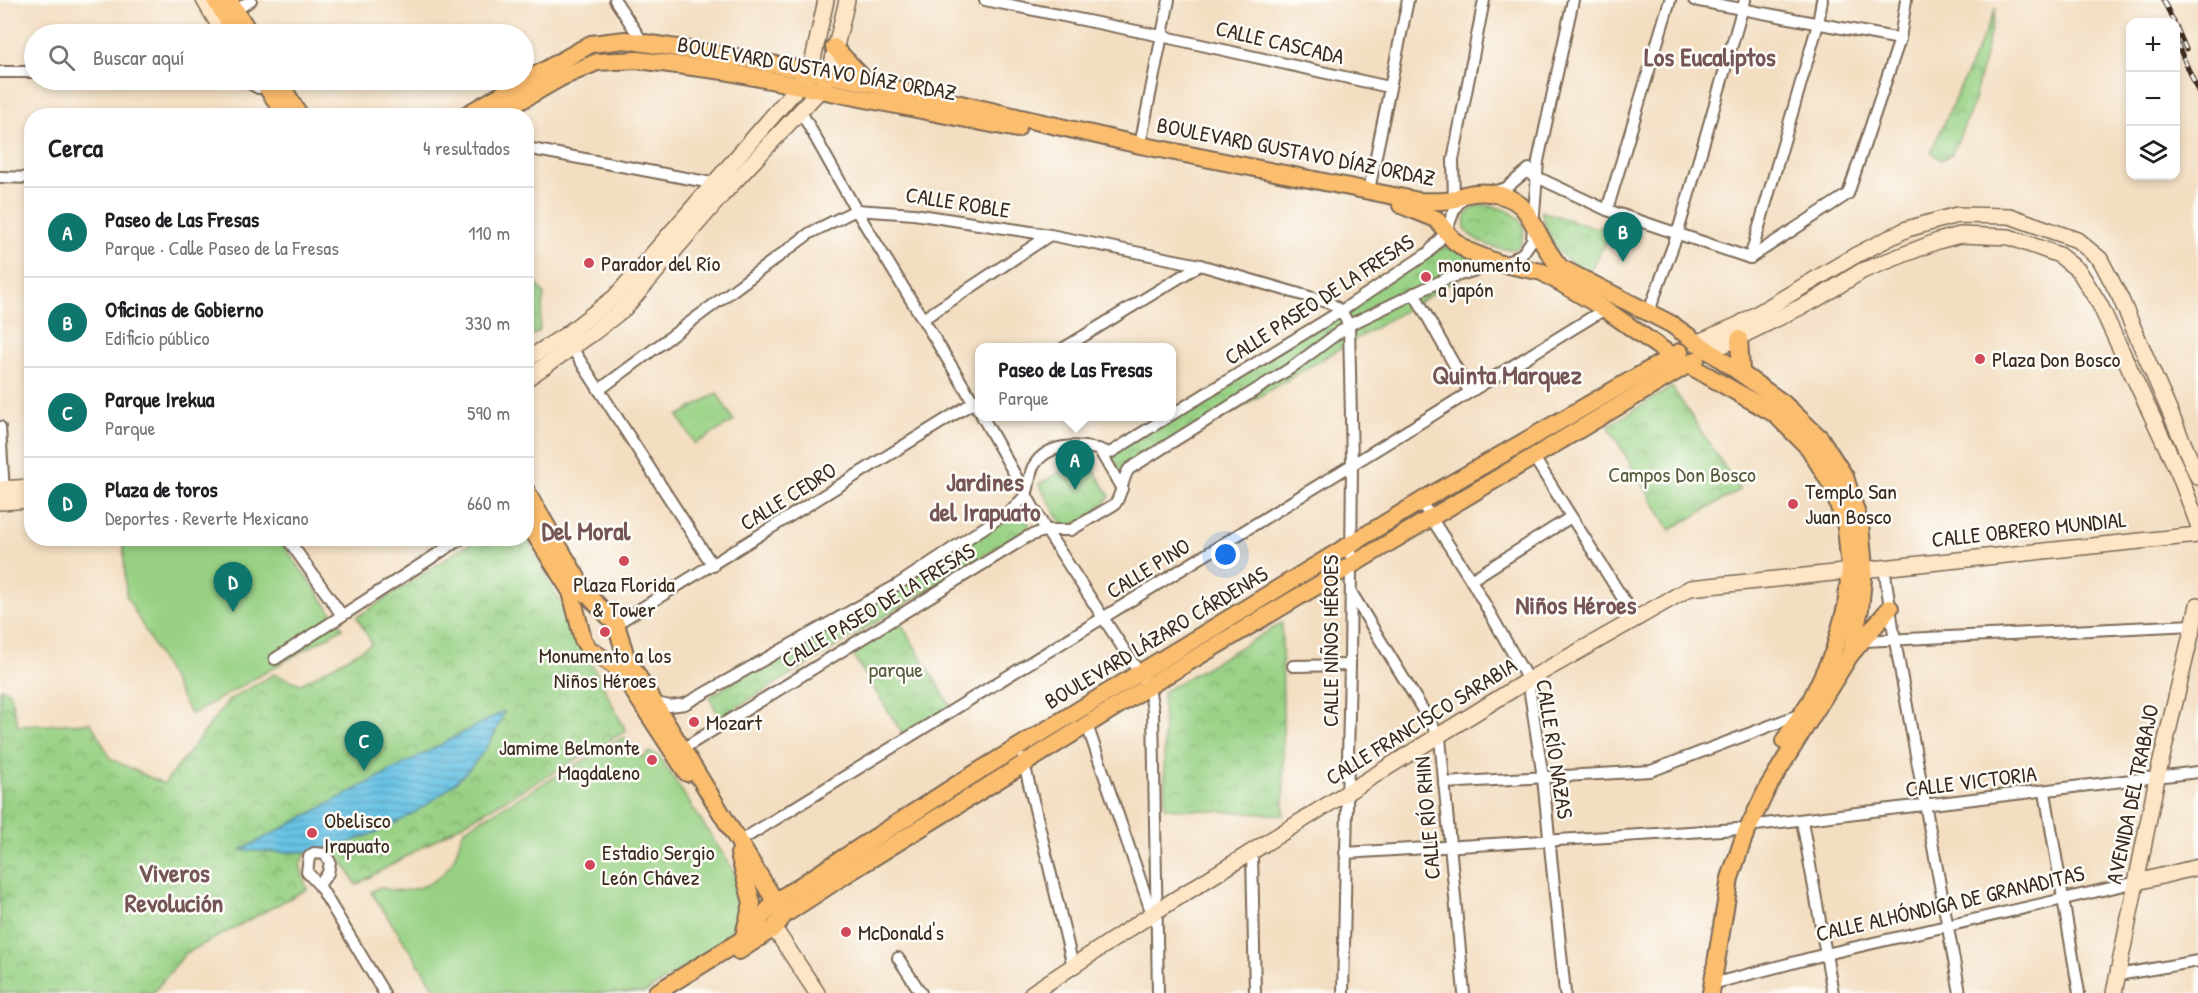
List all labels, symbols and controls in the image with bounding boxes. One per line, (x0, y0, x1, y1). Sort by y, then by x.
street label: CALLE CASCADA (1213, 13, 1347, 71)
map controls (2126, 18, 2180, 180)
button: + (2126, 18, 2180, 72)
search box (24, 24, 534, 90)
street label: BOULEVARD GUSTAVO DÍAZ ORDAZ (675, 29, 959, 107)
district label: Los Eucaliptos (1644, 39, 1776, 75)
icon: search (45, 41, 78, 74)
text: Buscar aquí (93, 42, 185, 72)
button: − (2126, 72, 2180, 126)
street label: BOULEVARD GUSTAVO DÍAZ ORDAZ (1154, 109, 1438, 193)
button: layers (2126, 126, 2180, 180)
text: Cerca (48, 130, 103, 165)
text: 4 resultados (423, 134, 510, 161)
street label: CALLE ROBLE (904, 179, 1013, 225)
text: Paseo de Las Fresas (105, 204, 259, 234)
pin: B (1604, 212, 1642, 262)
text: A (63, 219, 72, 246)
text: 110 m (468, 219, 510, 246)
street label: CALLE PASEO DE LA FRESAS (1218, 226, 1420, 372)
text: Parque · Calle Paseo de la Fresas (105, 234, 339, 261)
place label: Parador del Río (601, 248, 720, 278)
place label: monumento a japón (1438, 249, 1531, 304)
marker: Parador del Río (582, 256, 596, 270)
marker: monumento a japón (1419, 270, 1433, 284)
text: Oficinas de Gobierno (105, 294, 263, 324)
text: B (62, 309, 73, 336)
text: 330 m (465, 309, 510, 336)
text: Edificio público (105, 324, 209, 351)
popup (975, 343, 1176, 421)
place label: Plaza Don Bosco (1992, 344, 2121, 374)
marker: Plaza Don Bosco (1973, 352, 1987, 366)
text: Paseo de Las Fresas (998, 354, 1153, 384)
district label: Quinta Marquez (1432, 357, 1582, 393)
text: Parque Irekua (105, 384, 214, 414)
text: Parque (998, 384, 1049, 411)
text: C (62, 399, 73, 426)
text: 590 m (467, 399, 510, 426)
text: Parque (105, 414, 155, 441)
pin: A (1056, 440, 1094, 490)
street label: CALLE CEDRO (734, 455, 842, 537)
park label: Campos Don Bosco (1608, 459, 1756, 489)
district label: Jardines del Irapuato (930, 464, 1041, 530)
text: Plaza de toros (105, 474, 218, 504)
place label: Templo San Juan Bosco (1805, 476, 1897, 531)
text: D (63, 489, 72, 516)
text: 660 m (467, 489, 510, 516)
marker: Templo San Juan Bosco (1786, 497, 1800, 511)
text: Deportes · Reverte Mexicano (105, 504, 309, 531)
street label: CALLE OBRERO MUNDIAL (1930, 504, 2128, 554)
district label: Del Moral (542, 513, 631, 548)
street label: CALLE PINO (1100, 530, 1196, 606)
street label: CALLE PASEO DE LA FRESAS (776, 535, 980, 675)
your location (1211, 540, 1240, 569)
marker: Plaza Florida & Tower (617, 554, 631, 568)
street label: CALLE NIÑOS HÉROES (1315, 555, 1345, 727)
street label: BOULEVARD LÁZARO CÁRDENAS (1039, 558, 1273, 716)
pin: D (214, 562, 252, 612)
place label: Plaza Florida & Tower (573, 569, 675, 624)
district label: Niños Héroes (1515, 587, 1637, 622)
marker: Monumento a los Niños Héroes (598, 625, 612, 639)
place label: Monumento a los Niños Héroes (539, 640, 671, 695)
street label: CALLE FRANCISCO SARABIA (1320, 650, 1522, 792)
park label: parque (869, 654, 923, 684)
street label: CALLE RÍO NAZAS (1529, 677, 1581, 821)
street label: AVENIDA DEL TRABAJO (2098, 702, 2166, 886)
place label: Mozart (706, 707, 762, 737)
marker: Mozart (687, 715, 701, 729)
pin: C (344, 722, 384, 771)
place label: Jamime Belmonte Magdaleno (499, 732, 640, 787)
marker: Jamime Belmonte Magdaleno (645, 753, 659, 767)
street label: CALLE RÍO RHIN (1407, 755, 1447, 881)
street label: CALLE VICTORIA (1904, 758, 2039, 804)
place label: Obelisco Irapuato (324, 805, 391, 860)
marker: Obelisco Irapuato (305, 826, 319, 840)
place label: Estadio Sergio León Chávez (602, 837, 715, 892)
district label: Viveros Revolución (125, 855, 223, 920)
street label: CALLE ALHÓNDIGA DE GRANADITAS (1813, 857, 2087, 949)
marker: Estadio Sergio León Chávez (583, 858, 597, 872)
place label: McDonald's (858, 917, 944, 947)
marker: McDonald's (839, 925, 853, 939)

